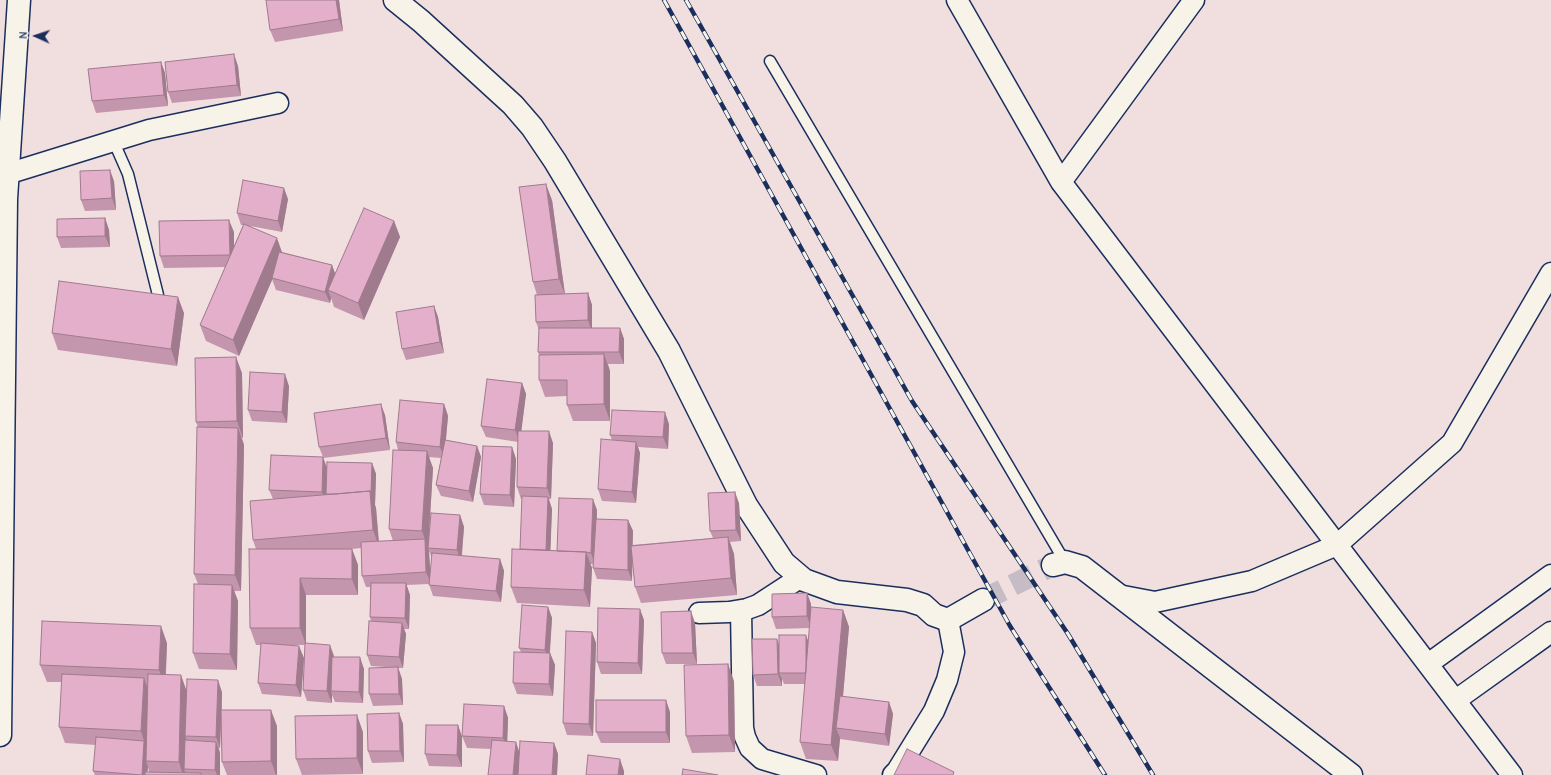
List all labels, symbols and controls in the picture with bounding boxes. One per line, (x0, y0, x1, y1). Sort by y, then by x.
north arrow (16, 16, 56, 56)
text: N (17, 31, 30, 39)

